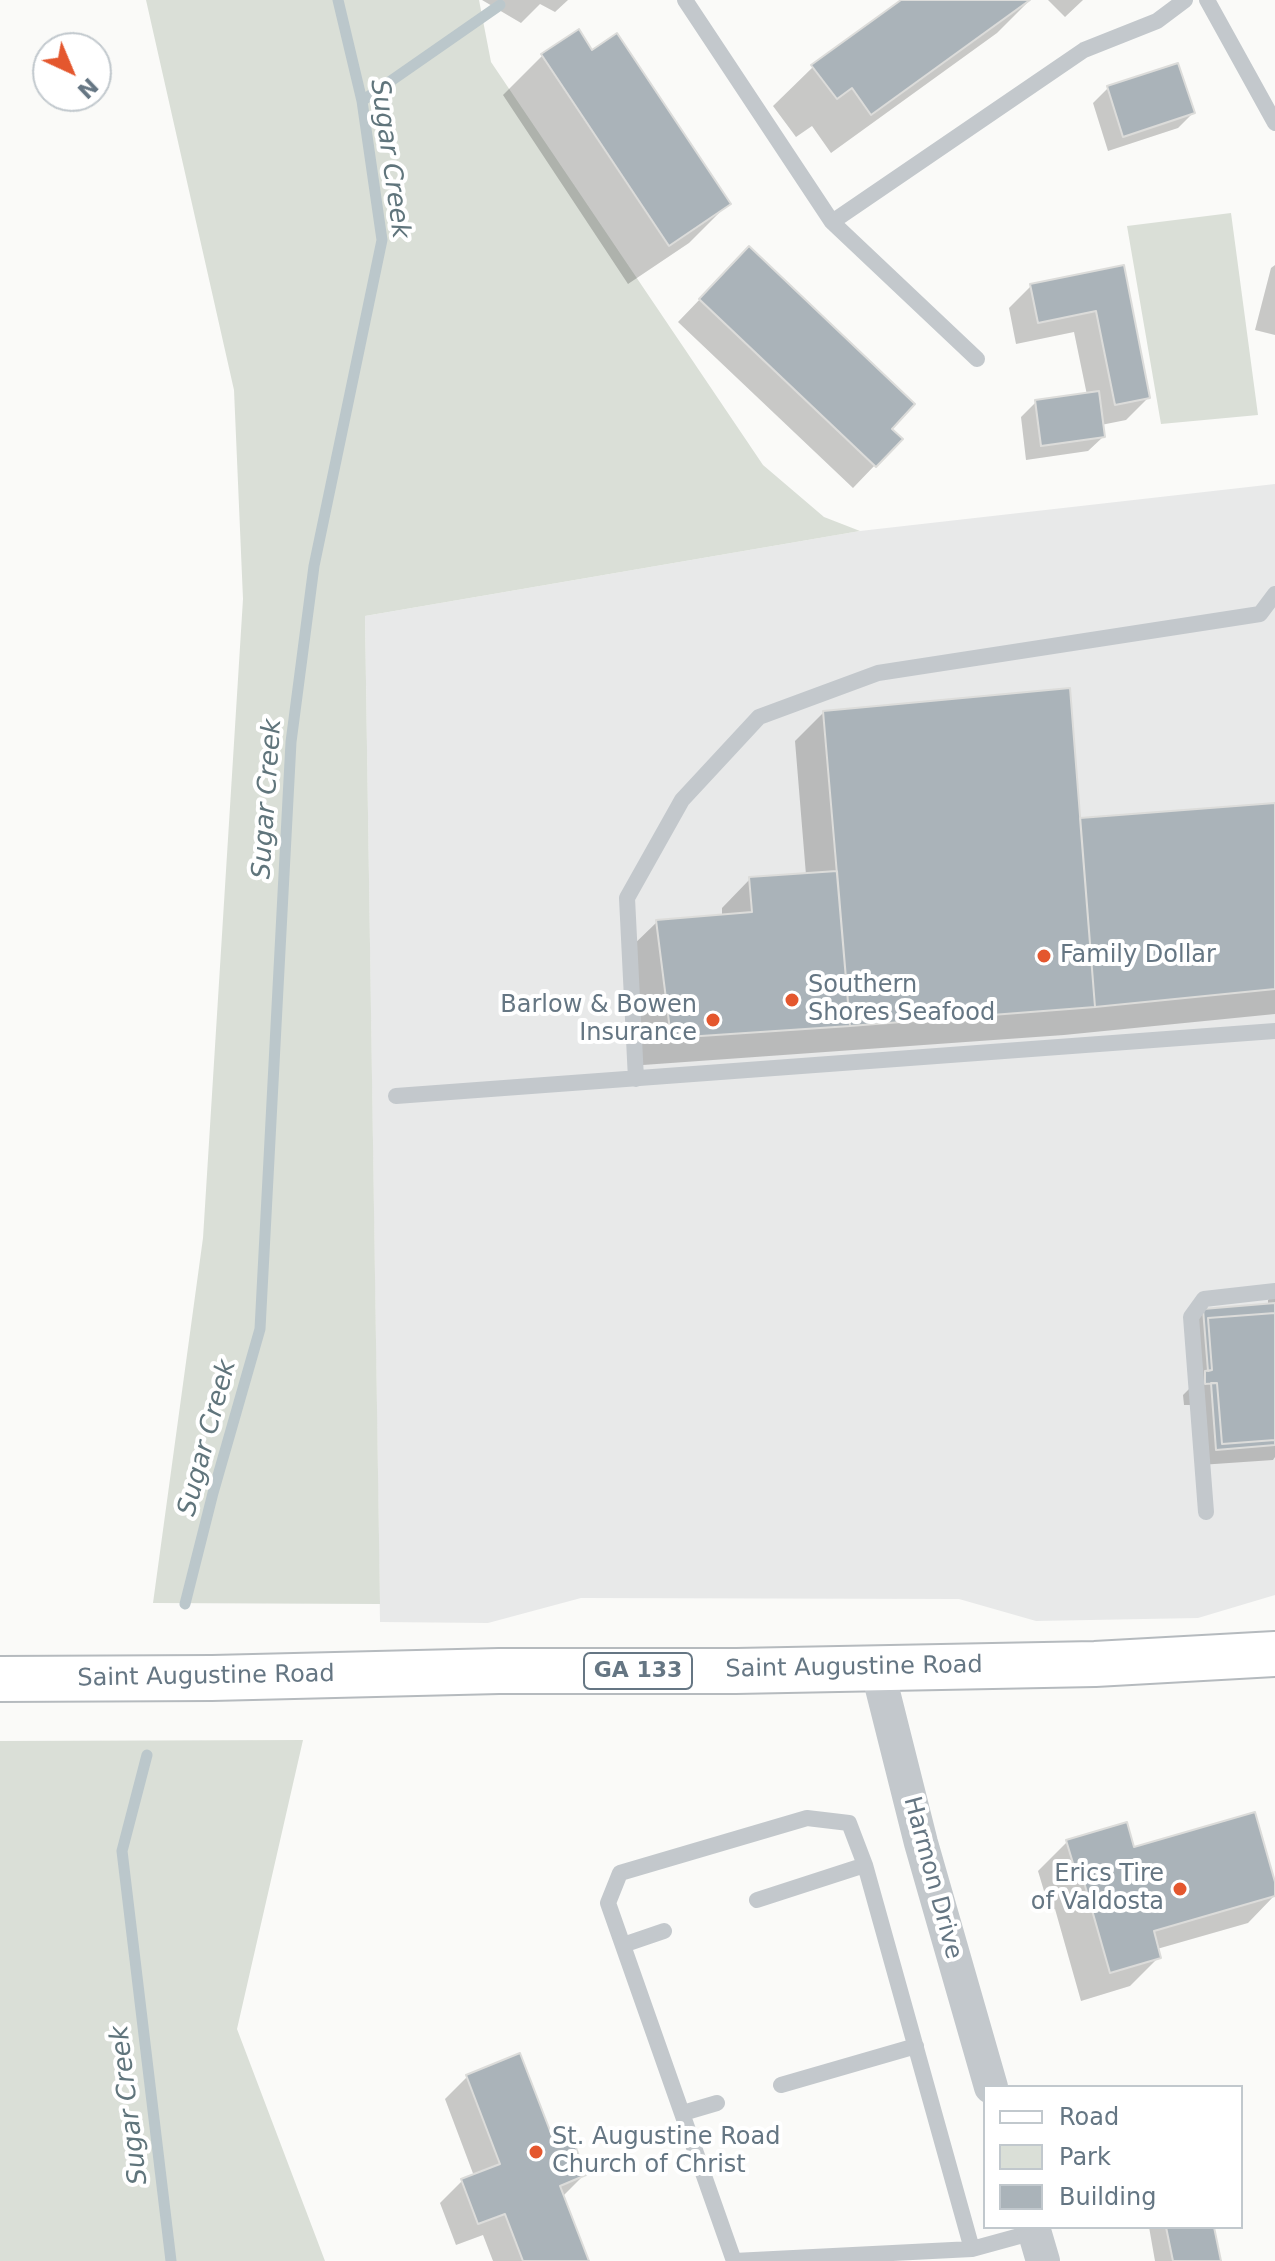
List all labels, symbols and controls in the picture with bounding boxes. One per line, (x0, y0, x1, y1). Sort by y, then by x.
north arrow (32, 32, 112, 112)
text: N (72, 73, 103, 104)
water label: Sugar Creek (362, 77, 416, 241)
water label: Sugar Creek (247, 718, 289, 880)
place label: Family Dollar (1060, 942, 1216, 970)
marker: Family Dollar (1035, 947, 1053, 965)
place label: Southern Shores Seafood (808, 972, 995, 1028)
marker: Southern Shores Seafood (783, 991, 801, 1009)
place label: Barlow & Bowen Insurance (500, 992, 697, 1048)
marker: Barlow & Bowen Insurance (704, 1011, 722, 1029)
water label: Sugar Creek (172, 1357, 244, 1519)
street label: Saint Augustine Road (725, 1651, 983, 1685)
road number: GA 133 (584, 1653, 692, 1689)
street label: Saint Augustine Road (77, 1660, 335, 1694)
street label: Harmon Drive (896, 1794, 968, 1962)
place label: Erics Tire of Valdosta (1031, 1861, 1164, 1917)
marker: Erics Tire of Valdosta (1171, 1880, 1189, 1898)
water label: Sugar Creek (105, 2024, 155, 2186)
legend (983, 2085, 1243, 2229)
text: Road (1059, 2103, 1119, 2131)
place label: St. Augustine Road Church of Christ (552, 2124, 780, 2180)
marker: St. Augustine Road Church of Christ (527, 2143, 545, 2161)
text: Park (1059, 2143, 1111, 2171)
text: Building (1059, 2183, 1156, 2211)

